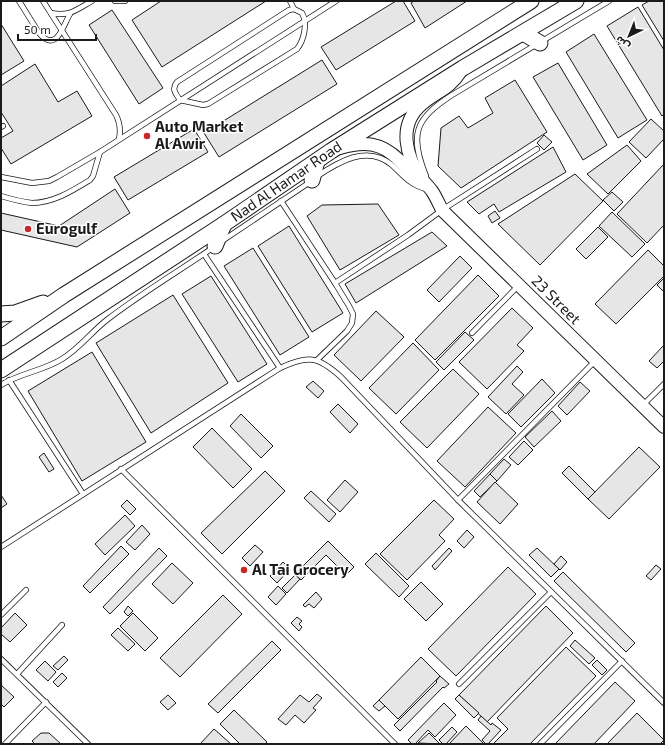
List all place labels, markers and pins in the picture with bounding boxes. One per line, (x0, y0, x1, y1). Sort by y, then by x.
place label: Auto Market Al Awir (155, 117, 243, 152)
marker: Auto Market Al Awir (142, 131, 152, 141)
place label: Eurogulf (36, 219, 98, 237)
marker: Eurogulf (23, 224, 33, 234)
place label: Al Tai Grocery (252, 560, 349, 579)
marker: Al Tai Grocery (239, 565, 249, 575)

